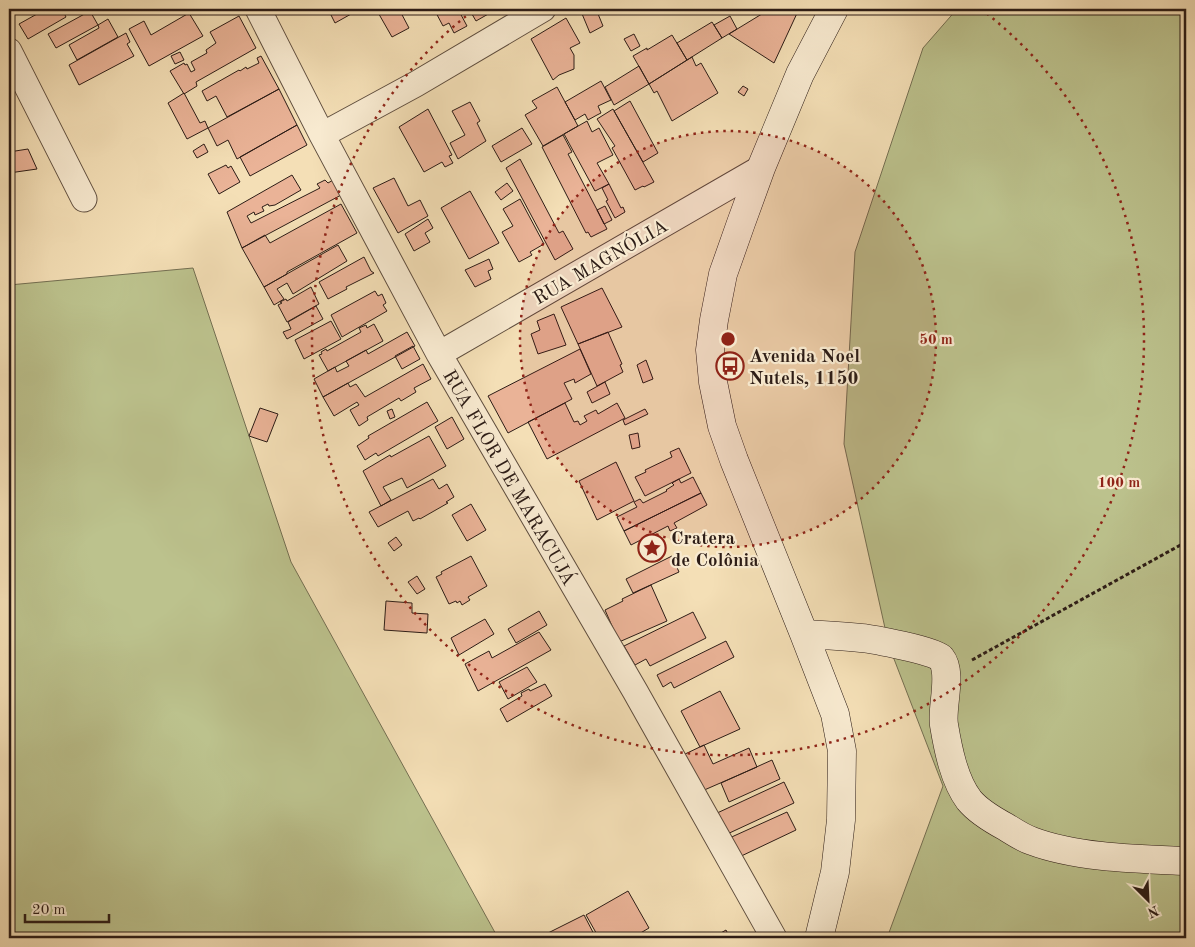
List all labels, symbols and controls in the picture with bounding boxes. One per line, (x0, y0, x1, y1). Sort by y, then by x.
street label: RUA MAGNÓLIA (528, 212, 672, 309)
centre of rings (719, 330, 737, 348)
text: 50 m (919, 333, 953, 348)
place label: Avenida Noel Nutels, 1150 (749, 348, 860, 389)
bus stop icon: Avenida Noel Nutels, 1150 (715, 351, 745, 381)
street label: RUA FLOR DE MARACUJÁ (438, 365, 581, 590)
text: 100 m (1098, 476, 1140, 491)
place label: Cratera de Colônia (671, 530, 759, 571)
place icon: Cratera de Colônia (637, 533, 667, 563)
north arrow (1122, 874, 1172, 924)
scale bar (25, 892, 109, 924)
text: N (1145, 902, 1161, 920)
text: 20 m (32, 903, 66, 918)

